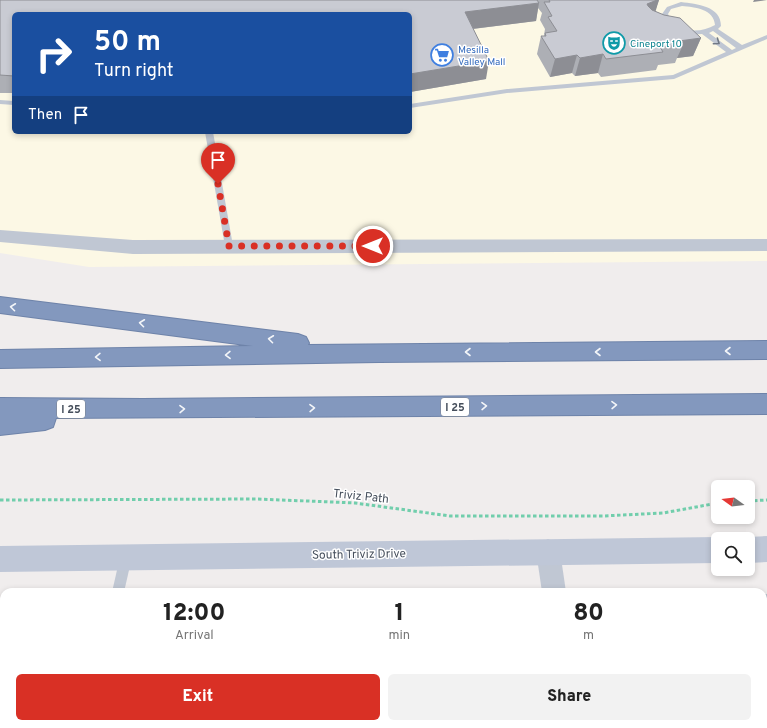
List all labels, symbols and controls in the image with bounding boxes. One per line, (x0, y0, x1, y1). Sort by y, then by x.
text: 50 m (94, 25, 161, 61)
icon: right (28, 28, 80, 80)
theatre icon: Cineport 10 (601, 30, 627, 56)
one-way arrow (713, 37, 720, 45)
place label: Cineport 10 (630, 38, 682, 51)
supermarket icon: Mesilla Valley Mall (429, 42, 455, 68)
place label: Mesilla Valley Mall (458, 44, 505, 69)
text: Turn right (94, 60, 174, 83)
icon: arrive (70, 104, 92, 126)
text: Then (28, 106, 62, 125)
pin (201, 143, 235, 184)
icon: arrive (207, 149, 229, 171)
position arrow (352, 225, 394, 267)
one-way arrow (10, 303, 16, 312)
one-way arrow (139, 319, 145, 328)
one-way arrow (268, 335, 274, 344)
one-way arrow (725, 347, 731, 355)
one-way arrow (465, 348, 471, 356)
one-way arrow (595, 348, 601, 356)
one-way arrow (225, 351, 231, 359)
one-way arrow (95, 353, 101, 361)
road number: I 25 (441, 398, 469, 416)
road number: I 25 (57, 400, 85, 418)
one-way arrow (611, 401, 617, 409)
one-way arrow (481, 402, 487, 410)
one-way arrow (309, 404, 315, 412)
one-way arrow (179, 405, 185, 413)
north arrow (711, 480, 755, 524)
map controls (711, 480, 755, 576)
street label: Triviz Path (332, 486, 390, 508)
button: search (711, 532, 755, 576)
street label: South Triviz Drive (312, 546, 406, 564)
text: 12:00 (163, 599, 226, 629)
text: 1 (394, 599, 404, 629)
text: 80 (573, 599, 604, 629)
text: Arrival (175, 628, 214, 644)
text: min (389, 628, 410, 644)
text: m (583, 628, 594, 644)
button: Exit (16, 674, 380, 720)
button: Share (388, 674, 751, 720)

